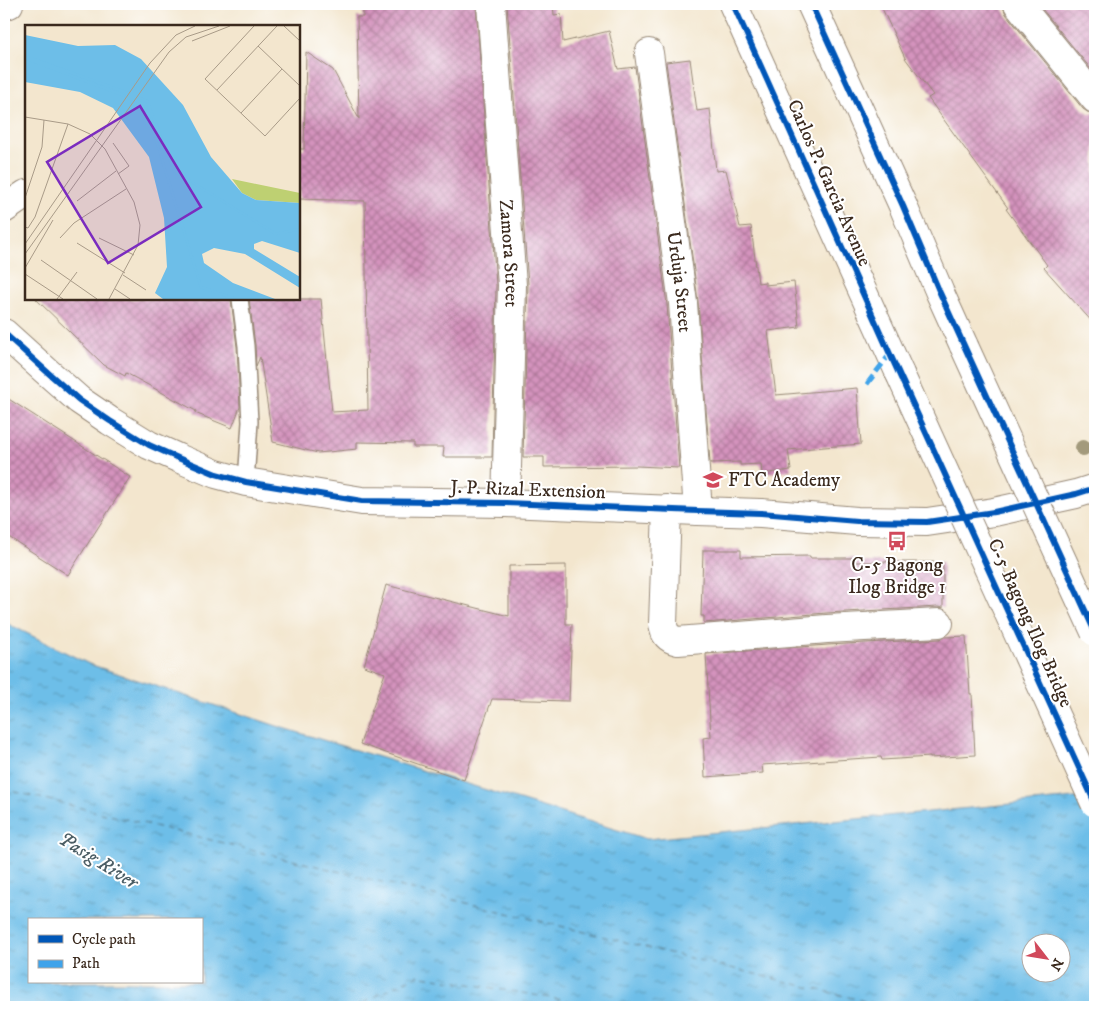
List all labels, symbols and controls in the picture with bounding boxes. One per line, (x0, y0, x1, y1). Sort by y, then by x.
inset map (25, 25, 300, 300)
street label: Carlos P. Garcia Avenue (782, 96, 876, 270)
street label: Zamora Street (494, 199, 523, 307)
street label: Urduja Street (662, 230, 697, 333)
school or university icon: FTC Academy (702, 469, 724, 491)
place label: FTC Academy (728, 469, 841, 492)
street label: J. P. Rizal Extension (448, 476, 606, 504)
bus stop icon: C-5 Bagong Ilog Bridge 1 (886, 530, 908, 552)
street label: C-5 Bagong Ilog Bridge (982, 535, 1078, 711)
place label: C-5 Bagong Ilog Bridge 1 (848, 554, 946, 599)
water label: Pasig River (54, 827, 144, 896)
legend (28, 918, 202, 984)
text: Cycle path (72, 930, 136, 949)
north arrow (1022, 934, 1072, 984)
text: Path (72, 954, 100, 973)
text: N (1045, 955, 1067, 974)

